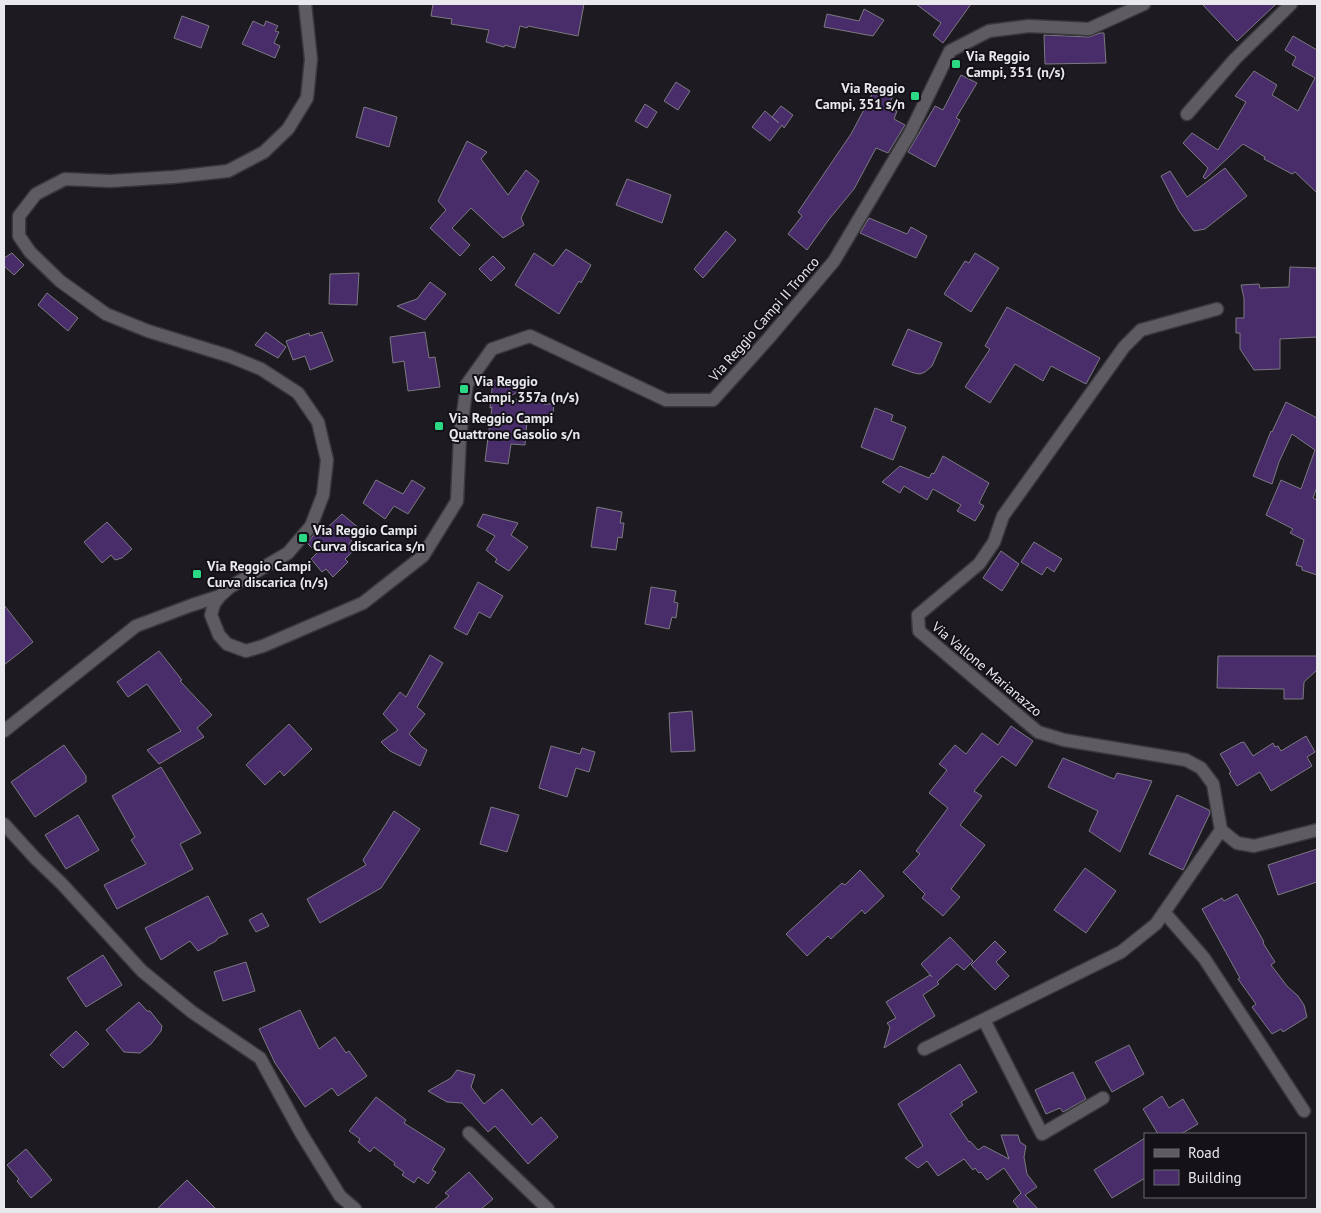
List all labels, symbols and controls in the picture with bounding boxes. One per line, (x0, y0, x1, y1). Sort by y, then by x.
place label: Via Reggio Campi, 351 (n/s) (965, 47, 1065, 81)
marker: Via Reggio Campi, 351 (n/s) (950, 58, 962, 70)
place label: Via Reggio Campi, 351 s/n (815, 79, 905, 113)
marker: Via Reggio Campi, 351 s/n (909, 90, 921, 102)
street label: Via Reggio Campi II Tronco (704, 253, 823, 386)
place label: Via Reggio Campi, 357a (n/s) (473, 372, 579, 406)
marker: Via Reggio Campi, 357a (n/s) (458, 383, 470, 395)
place label: Via Reggio Campi Quattrone Gasolio s/n (448, 409, 580, 443)
marker: Via Reggio Campi Quattrone Gasolio s/n (433, 420, 445, 432)
place label: Via Reggio Campi Curva discarica s/n (312, 521, 425, 555)
marker: Via Reggio Campi Curva discarica s/n (297, 532, 309, 544)
place label: Via Reggio Campi Curva discarica (n/s) (206, 557, 328, 591)
marker: Via Reggio Campi Curva discarica (n/s) (191, 568, 203, 580)
street label: Via Vallone Marianazzo (928, 617, 1046, 720)
legend (1144, 1133, 1306, 1198)
text: Road (1188, 1143, 1220, 1162)
text: Building (1188, 1168, 1242, 1187)

